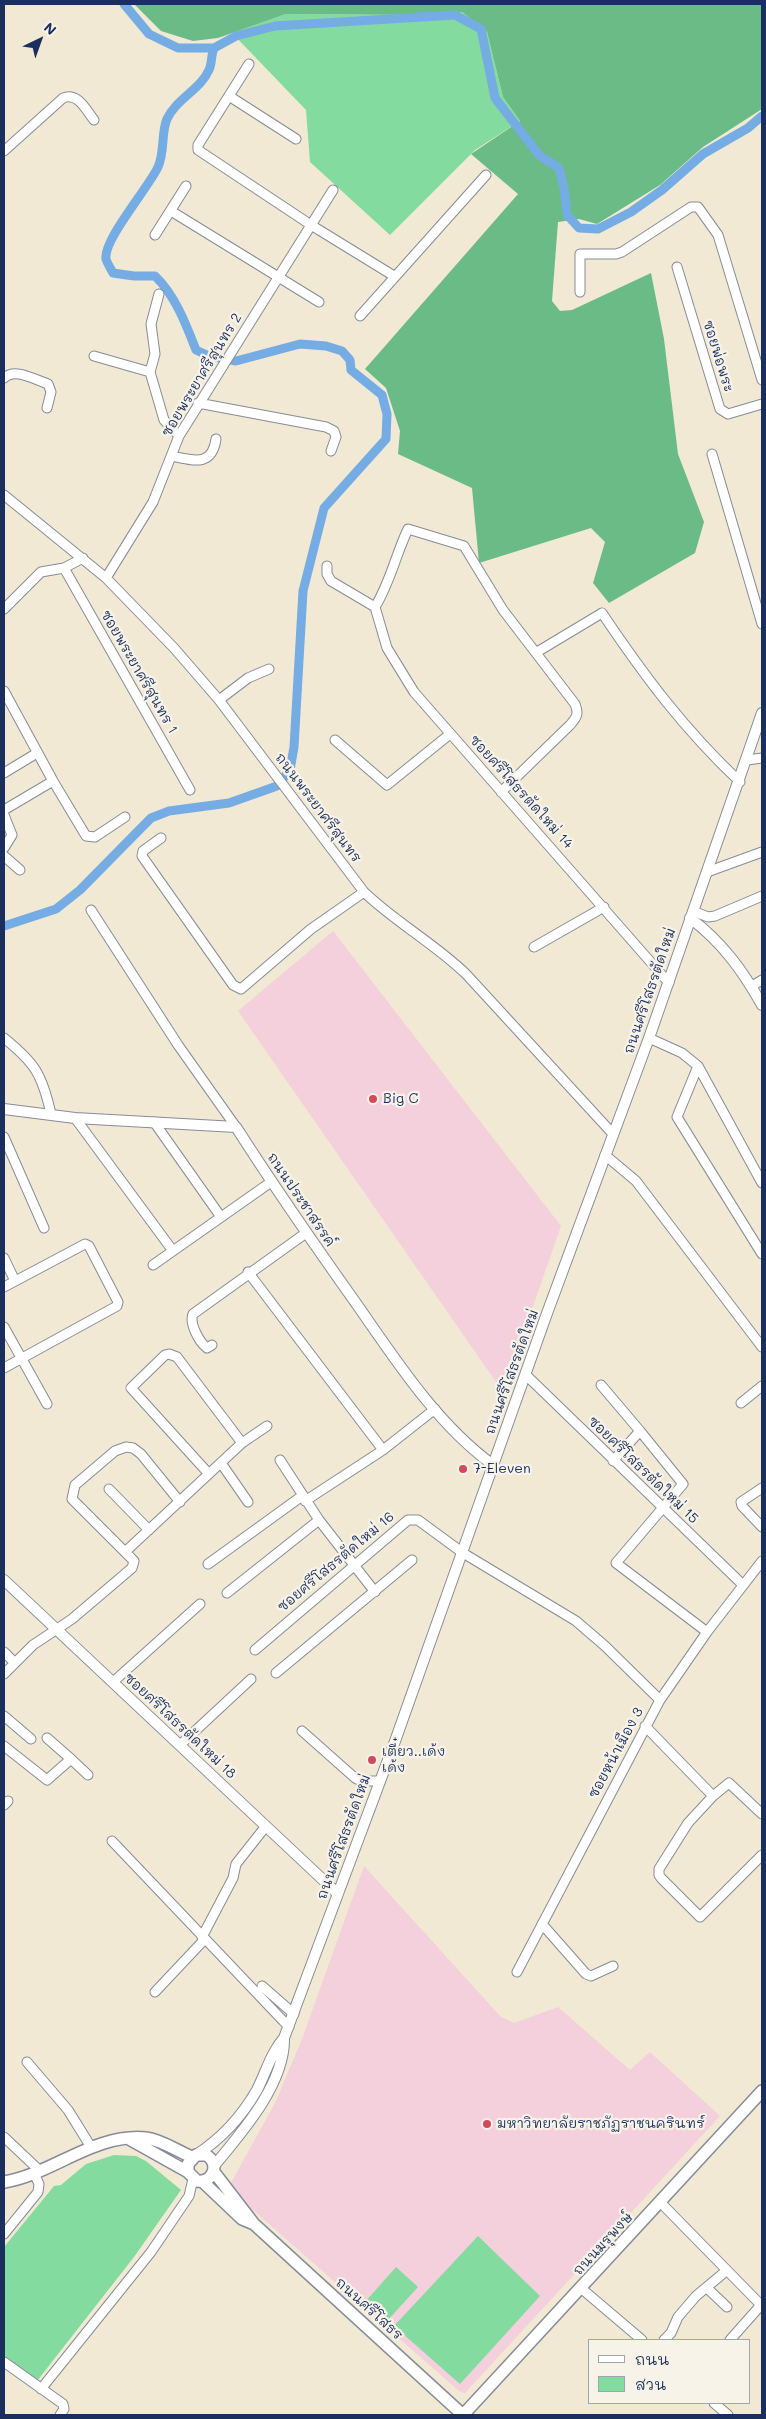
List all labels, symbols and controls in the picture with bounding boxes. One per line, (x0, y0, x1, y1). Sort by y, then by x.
north arrow (15, 15, 65, 65)
text: N (40, 18, 61, 39)
street label: ซอยพระยาศรีสุนทร 2 (158, 310, 246, 440)
street label: ซอยพ่อพระ (699, 318, 737, 394)
street label: ซอยพระยาศรีสุนทร 1 (97, 607, 181, 737)
street label: ซอยศรีโสธรตัดใหม่ 14 (466, 732, 576, 852)
street label: ถนนพระยาศรีสุนทร (271, 750, 365, 866)
street label: ถนนศรีโสธรตัดใหม่ (621, 926, 679, 1056)
place label: Big C (383, 1091, 419, 1107)
marker: Big C (367, 1093, 379, 1105)
street label: ถนนประชาสรรค์ (263, 1150, 339, 1250)
street label: ถนนศรีโสธรตัดใหม่ (482, 1307, 542, 1437)
street label: ซอยศรีโสธรตัดใหม่ 15 (584, 1413, 702, 1527)
place label: 7-Eleven (473, 1461, 531, 1477)
marker: 7-Eleven (457, 1463, 469, 1475)
street label: ซอยศรีโสธรตัดใหม่ 16 (274, 1508, 398, 1616)
street label: ซอยศรีโสธรตัดใหม่ 18 (121, 1670, 239, 1782)
street label: ซอยหน้าเมือง 3 (585, 1705, 647, 1801)
place label: เตี๋ยว..เด้ง เด้ง (382, 1744, 445, 1776)
marker: เตี๋ยว..เด้ง เด้ง (366, 1754, 378, 1766)
street label: ถนนศรีโสธรตัดใหม่ (314, 1772, 374, 1902)
place label: มหาวิทยาลัยราชภัฏราชนครินทร์ (497, 2116, 705, 2132)
marker: มหาวิทยาลัยราชภัฏราชนครินทร์ (481, 2118, 493, 2130)
street label: ถนนมรุพงษ์ (570, 2209, 636, 2279)
street label: ถนนศรีโสธร (332, 2274, 406, 2344)
legend (588, 2339, 751, 2404)
text: ถนน (635, 2349, 669, 2369)
text: สวน (635, 2374, 666, 2394)

